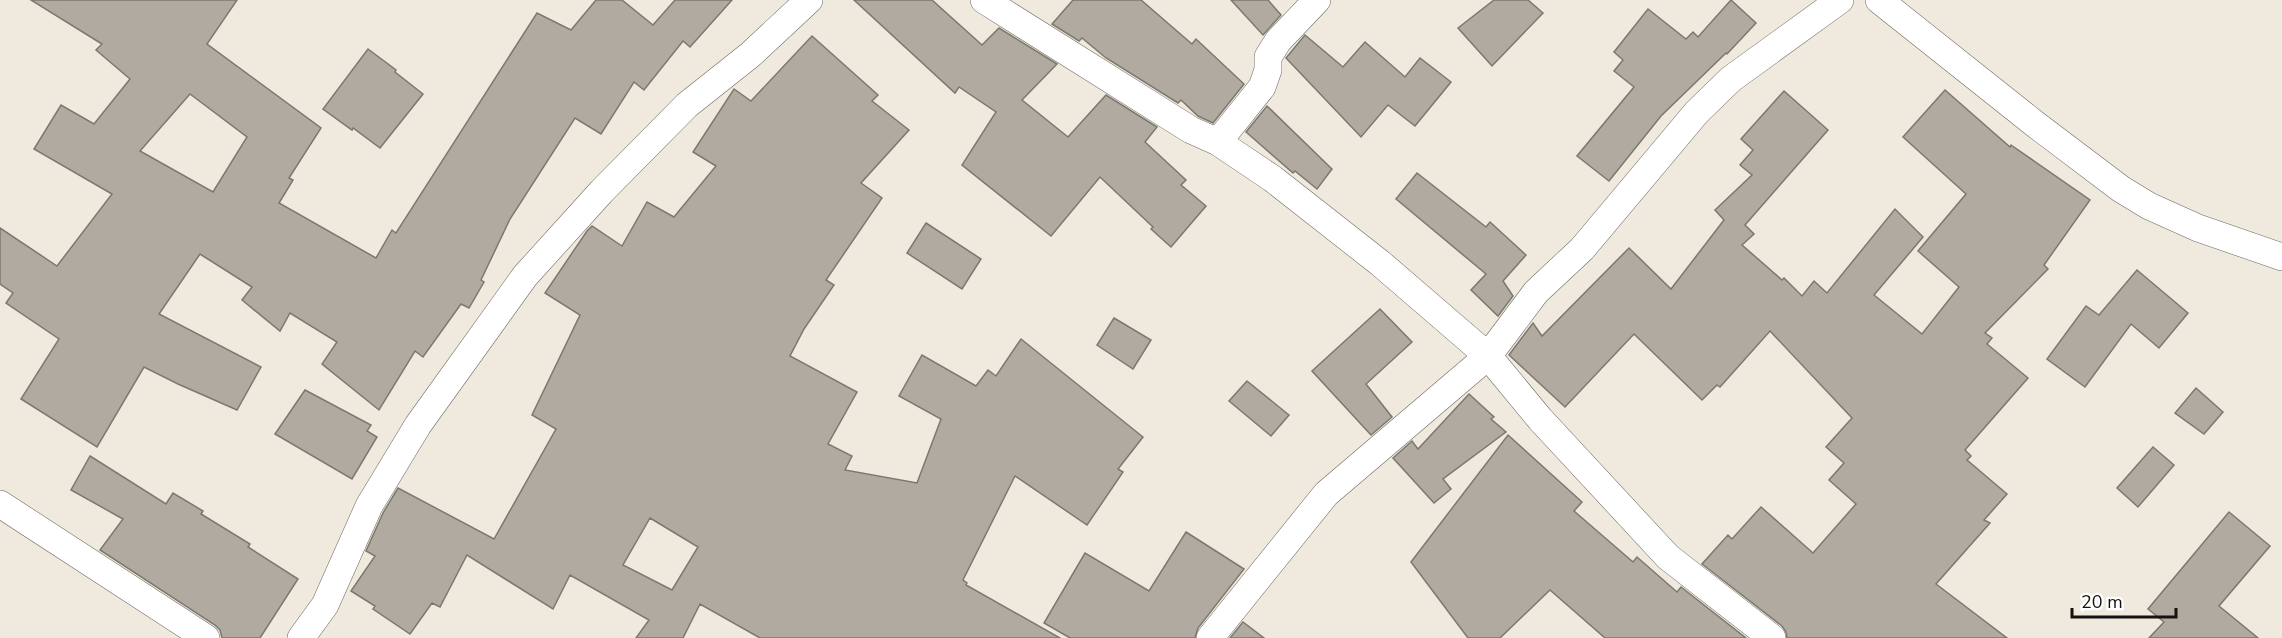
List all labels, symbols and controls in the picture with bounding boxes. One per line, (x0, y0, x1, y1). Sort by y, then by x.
scale bar (2072, 581, 2176, 619)
text: 20 m (2081, 590, 2123, 614)

